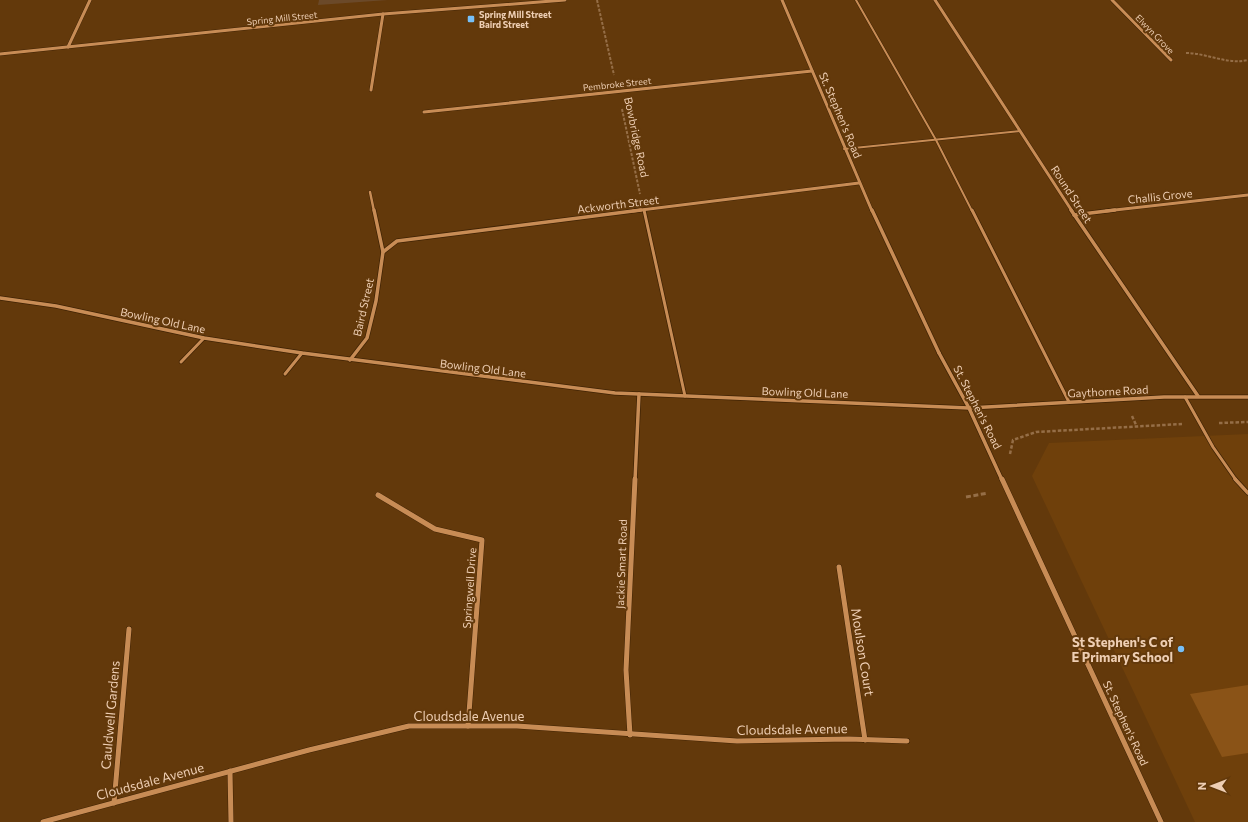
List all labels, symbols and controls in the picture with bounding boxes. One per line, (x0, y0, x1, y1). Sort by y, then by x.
street label: Spring Mill Street (246, 9, 318, 27)
place label: Spring Mill Street Baird Street (479, 9, 552, 30)
street label: Elwyn Grove (1133, 12, 1177, 56)
marker: Spring Mill Street Baird Street (466, 14, 476, 24)
street label: St. Stephen's Road (817, 70, 865, 160)
street label: Pembroke Street (582, 75, 652, 93)
street label: Bowbridge Road (622, 96, 652, 178)
street label: Round Street (1049, 163, 1096, 225)
street label: Challis Grove (1127, 186, 1193, 206)
street label: Ackworth Street (576, 192, 660, 215)
street label: Baird Street (350, 276, 376, 337)
street label: Bowling Old Lane (119, 305, 207, 335)
street label: Bowling Old Lane (439, 356, 527, 380)
street label: St. Stephen's Road (951, 363, 1005, 451)
street label: Gaythorne Road (1067, 382, 1149, 400)
street label: Bowling Old Lane (761, 384, 849, 400)
street label: Jackie Smart Road (613, 519, 630, 609)
street label: Springwell Drive (460, 547, 478, 629)
street label: Moulson Court (848, 607, 878, 697)
place label: St Stephen's C of E Primary School (1071, 634, 1174, 665)
marker: St Stephen's C of E Primary School (1176, 644, 1186, 654)
street label: Cauldwell Gardens (97, 660, 123, 770)
street label: St. Stephen's Road (1101, 679, 1151, 767)
street label: Cloudsdale Avenue (414, 708, 525, 724)
street label: Cloudsdale Avenue (736, 720, 848, 738)
street label: Cloudsdale Avenue (94, 759, 206, 803)
north arrow (1192, 766, 1232, 806)
text: N (1195, 782, 1208, 790)

